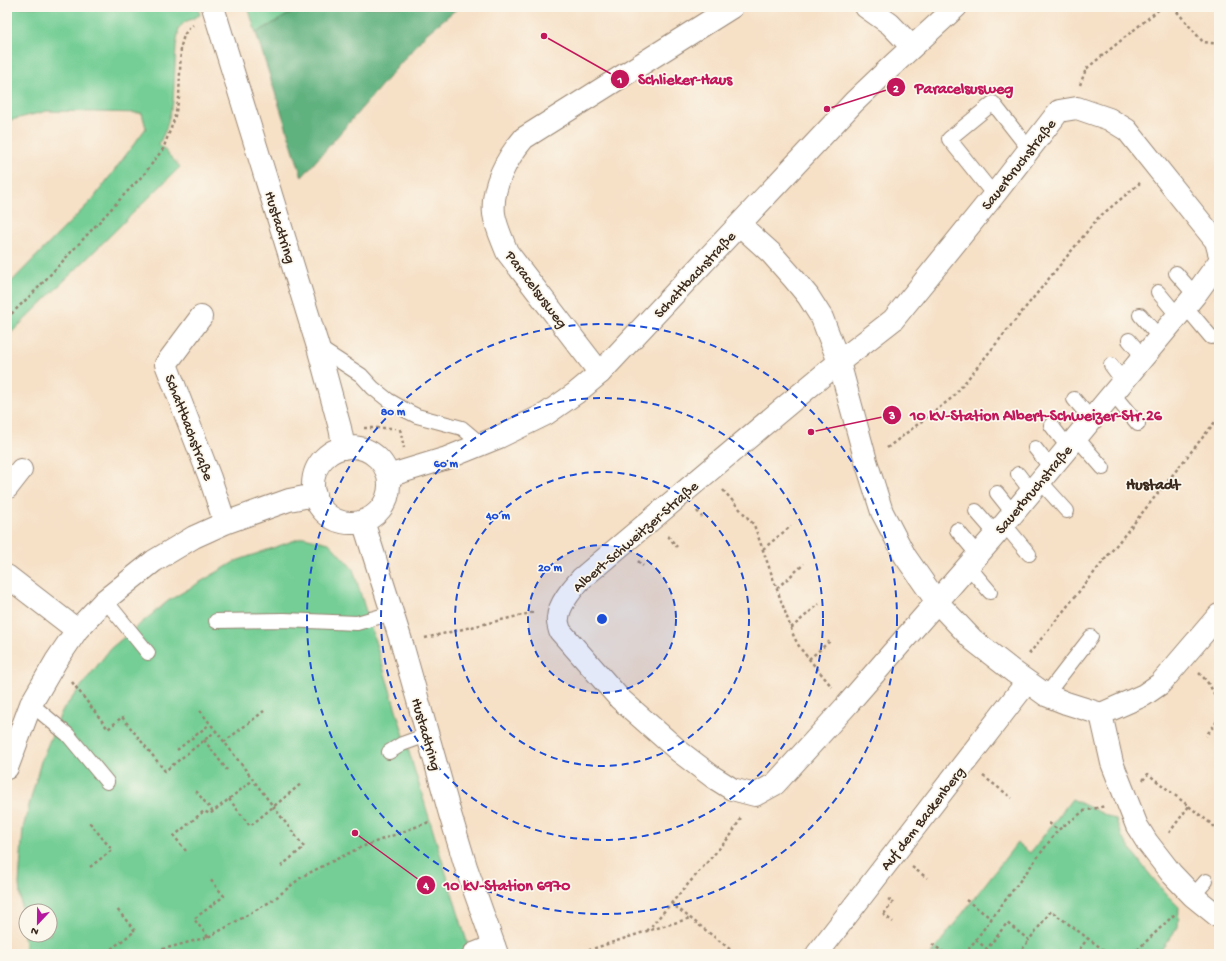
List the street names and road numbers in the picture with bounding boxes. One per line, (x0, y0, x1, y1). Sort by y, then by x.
street label: Sauerbruchstraße (978, 116, 1061, 214)
street label: Hustadtring (260, 189, 299, 266)
street label: Schattbachstraße (651, 228, 740, 323)
street label: Paracelsusweg (500, 247, 570, 333)
street label: Schattbachstraße (160, 372, 217, 484)
street label: Sauerbruchstraße (992, 442, 1077, 539)
street label: Albert-Schweitzer-Straße (570, 478, 703, 597)
street label: Hustadtring (406, 696, 444, 773)
street label: Auf dem Backenberg (877, 764, 970, 875)

